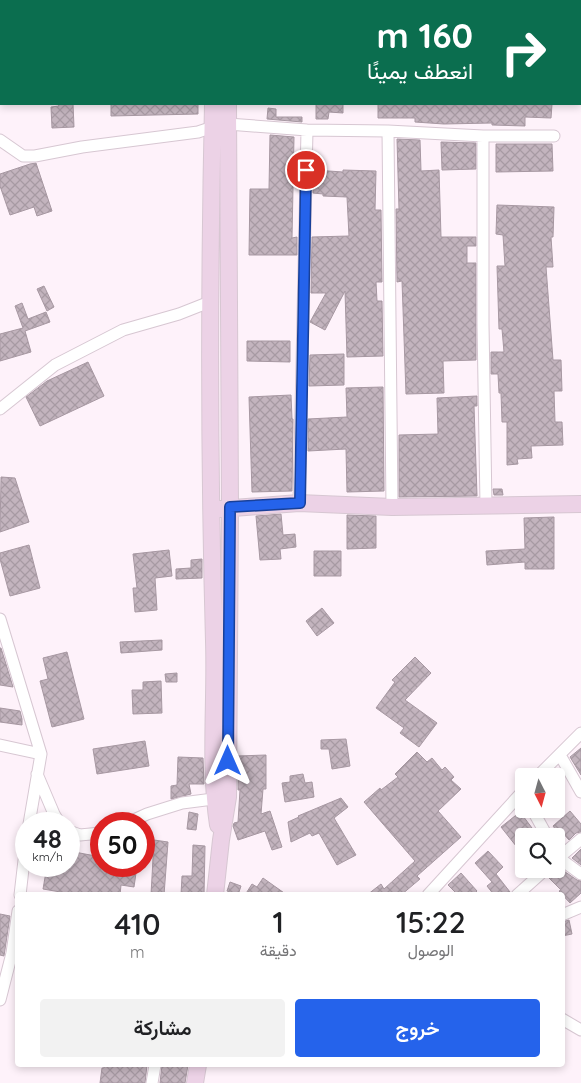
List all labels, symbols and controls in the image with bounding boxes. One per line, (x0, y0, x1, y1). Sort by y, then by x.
text: 160 m (376, 13, 473, 57)
icon: right (491, 20, 556, 85)
text: انعطف يمينًا (367, 57, 473, 85)
pin (285, 149, 327, 191)
icon: arrive (292, 156, 320, 184)
position arrow (201, 734, 253, 786)
north arrow (515, 768, 565, 818)
map controls (515, 768, 565, 878)
speed limit sign: 50 (90, 812, 155, 877)
text: 48 (33, 823, 62, 854)
button: search (515, 828, 565, 878)
text: km/h (32, 849, 63, 864)
text: 1 (273, 903, 284, 941)
text: 15:22 (396, 903, 466, 941)
text: 410 (114, 905, 160, 943)
text: دقيقة (260, 940, 297, 960)
text: الوصول (408, 940, 454, 960)
text: m (130, 942, 145, 962)
button: مشاركة (40, 999, 285, 1057)
button: خروج (295, 999, 540, 1057)

